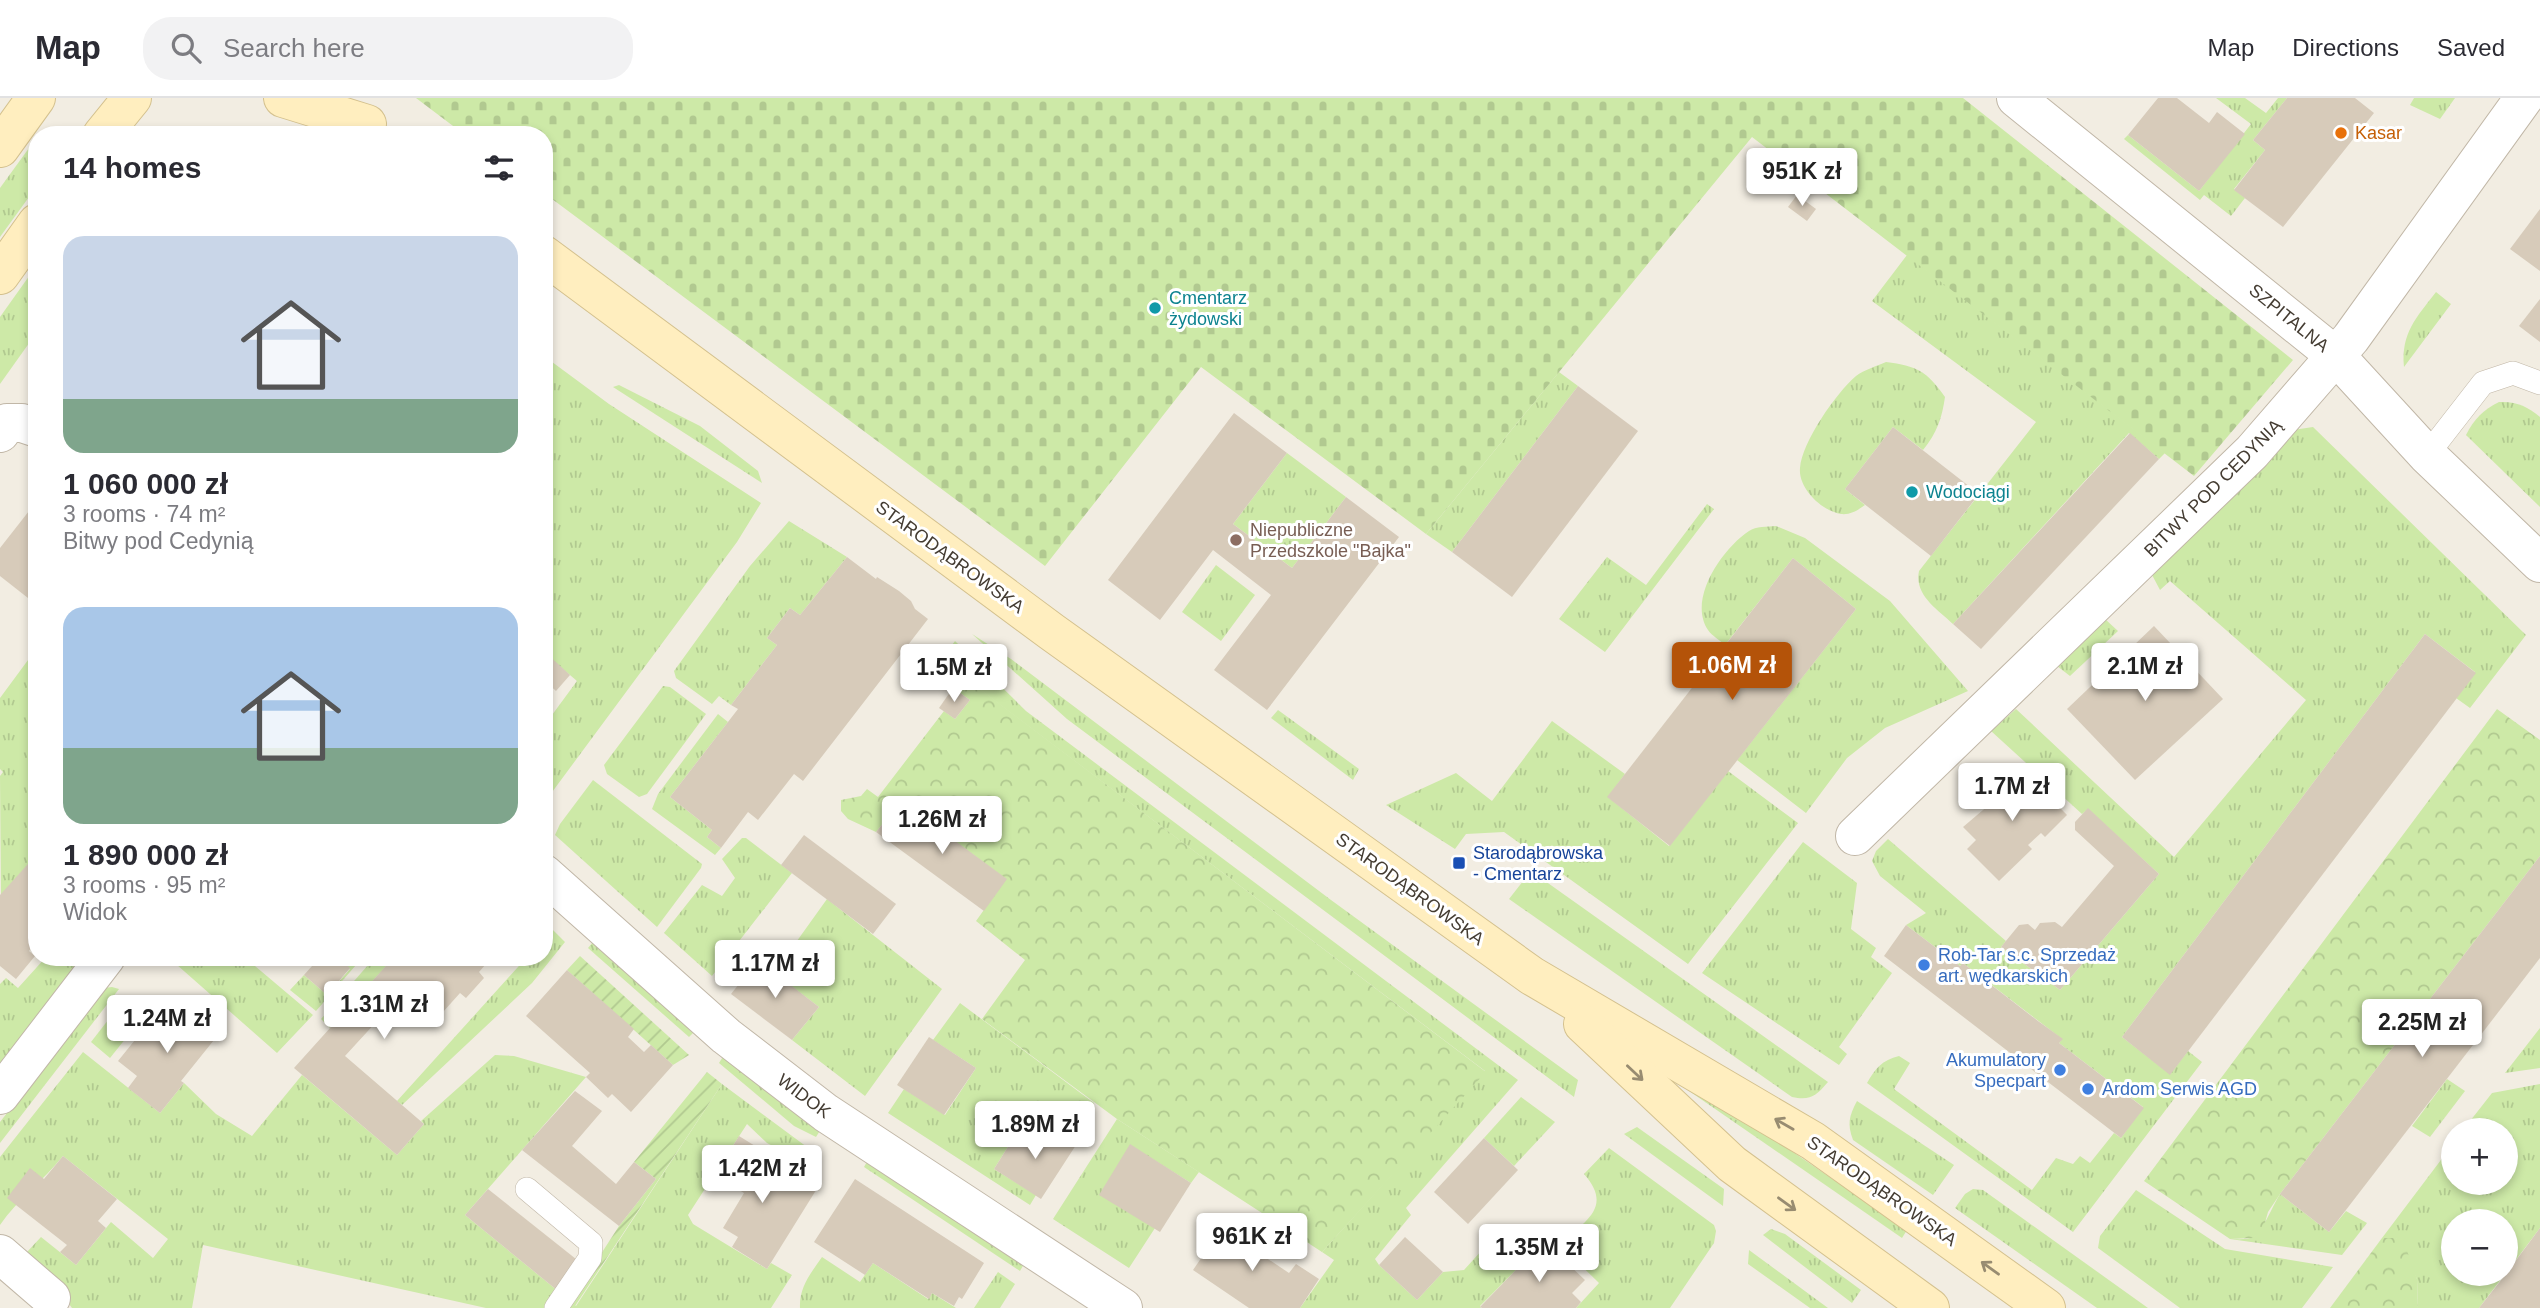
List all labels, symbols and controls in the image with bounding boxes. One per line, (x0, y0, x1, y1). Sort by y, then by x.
search box (143, 17, 633, 80)
text: Map (35, 29, 101, 66)
icon: search (167, 29, 205, 67)
text: Search here (223, 33, 365, 63)
text: Map (2208, 34, 2254, 61)
text: Directions (2292, 34, 2399, 61)
text: Saved (2437, 34, 2505, 61)
place label: Kasar (2355, 123, 2402, 143)
marker: Kasar (2333, 125, 2349, 141)
pin: 951K zł (1737, 148, 1867, 208)
icon: filters (480, 149, 518, 187)
text: 14 homes (63, 151, 201, 184)
text: 951K zł (1762, 158, 1842, 184)
street label: SZPITALNA (2245, 280, 2333, 356)
icon: home (228, 282, 354, 408)
place label: Cmentarz żydowski (1169, 288, 1247, 329)
marker: Cmentarz żydowski (1147, 300, 1163, 316)
street label: BITWY POD CEDYNIĄ (2140, 415, 2286, 561)
text: 1 060 000 zł (63, 467, 228, 500)
place label: Wodociągi (1926, 482, 2010, 502)
marker: Wodociągi (1904, 484, 1920, 500)
street label: STARODĄBROWSKA (872, 497, 1028, 617)
text: 3 rooms · 74 m² (63, 501, 225, 527)
place label: Niepubliczne Przedszkole "Bajka" (1250, 520, 1411, 561)
text: Bitwy pod Cedynią (63, 528, 254, 554)
marker: Niepubliczne Przedszkole "Bajka" (1228, 532, 1244, 548)
pin: 1.06M zł (1660, 642, 1804, 702)
pin: 1.5M zł (889, 644, 1019, 704)
pin: 2.1M zł (2080, 644, 2210, 703)
text: 1.06M zł (1688, 652, 1776, 678)
icon: home (228, 653, 354, 779)
text: 2.1M zł (2107, 653, 2183, 679)
text: 1.5M zł (916, 654, 992, 680)
pin: 1.7M zł (1947, 764, 2077, 823)
text: 1.7M zł (1974, 773, 2050, 799)
pin: 1.26M zł (870, 796, 1014, 856)
text: 1.26M zł (898, 806, 986, 832)
street label: STARODĄBROWSKA (1332, 829, 1488, 949)
text: 1 890 000 zł (63, 838, 228, 871)
place label: Starodąbrowska - Cmentarz (1473, 843, 1604, 884)
marker: Starodąbrowska - Cmentarz (1451, 855, 1467, 871)
text: 3 rooms · 95 m² (63, 872, 225, 898)
text: Widok (63, 899, 127, 925)
pin: 1.17M zł (703, 940, 847, 1000)
place label: Rob-Tar s.c. Sprzedaż art. wędkarskich (1938, 945, 2116, 986)
text: 1.17M zł (731, 950, 819, 976)
marker: Rob-Tar s.c. Sprzedaż art. wędkarskich (1916, 957, 1932, 973)
pin: 1.31M zł (312, 982, 456, 1041)
text: 1.31M zł (340, 991, 428, 1017)
pin: 1.24M zł (95, 996, 239, 1055)
pin: 2.25M zł (2350, 1000, 2494, 1059)
text: 1.24M zł (123, 1005, 211, 1031)
text: 2.25M zł (2378, 1009, 2466, 1035)
place label: Akumulatory Specpart (1946, 1050, 2046, 1091)
marker: Akumulatory Specpart (2052, 1062, 2068, 1078)
one-way arrow (1626, 1065, 1644, 1081)
street label: WIDOK (774, 1070, 834, 1122)
place label: Ardom Serwis AGD (2102, 1079, 2257, 1099)
marker: Ardom Serwis AGD (2080, 1081, 2096, 1097)
pin: 1.89M zł (963, 1102, 1107, 1161)
text: 1.89M zł (991, 1111, 1079, 1137)
one-way arrow (1774, 1117, 1794, 1131)
map controls (2441, 1118, 2518, 1286)
button: + (2441, 1118, 2518, 1195)
street label: STARODĄBROWSKA (1803, 1132, 1961, 1250)
pin: 1.42M zł (690, 1146, 834, 1205)
text: 1.42M zł (718, 1155, 806, 1181)
one-way arrow (1777, 1197, 1796, 1211)
button: − (2441, 1209, 2518, 1286)
pin: 961K zł (1187, 1214, 1317, 1273)
text: 961K zł (1212, 1223, 1292, 1249)
pin: 1.35M zł (1467, 1224, 1611, 1284)
text: 1.35M zł (1495, 1234, 1583, 1260)
one-way arrow (1981, 1261, 2000, 1275)

